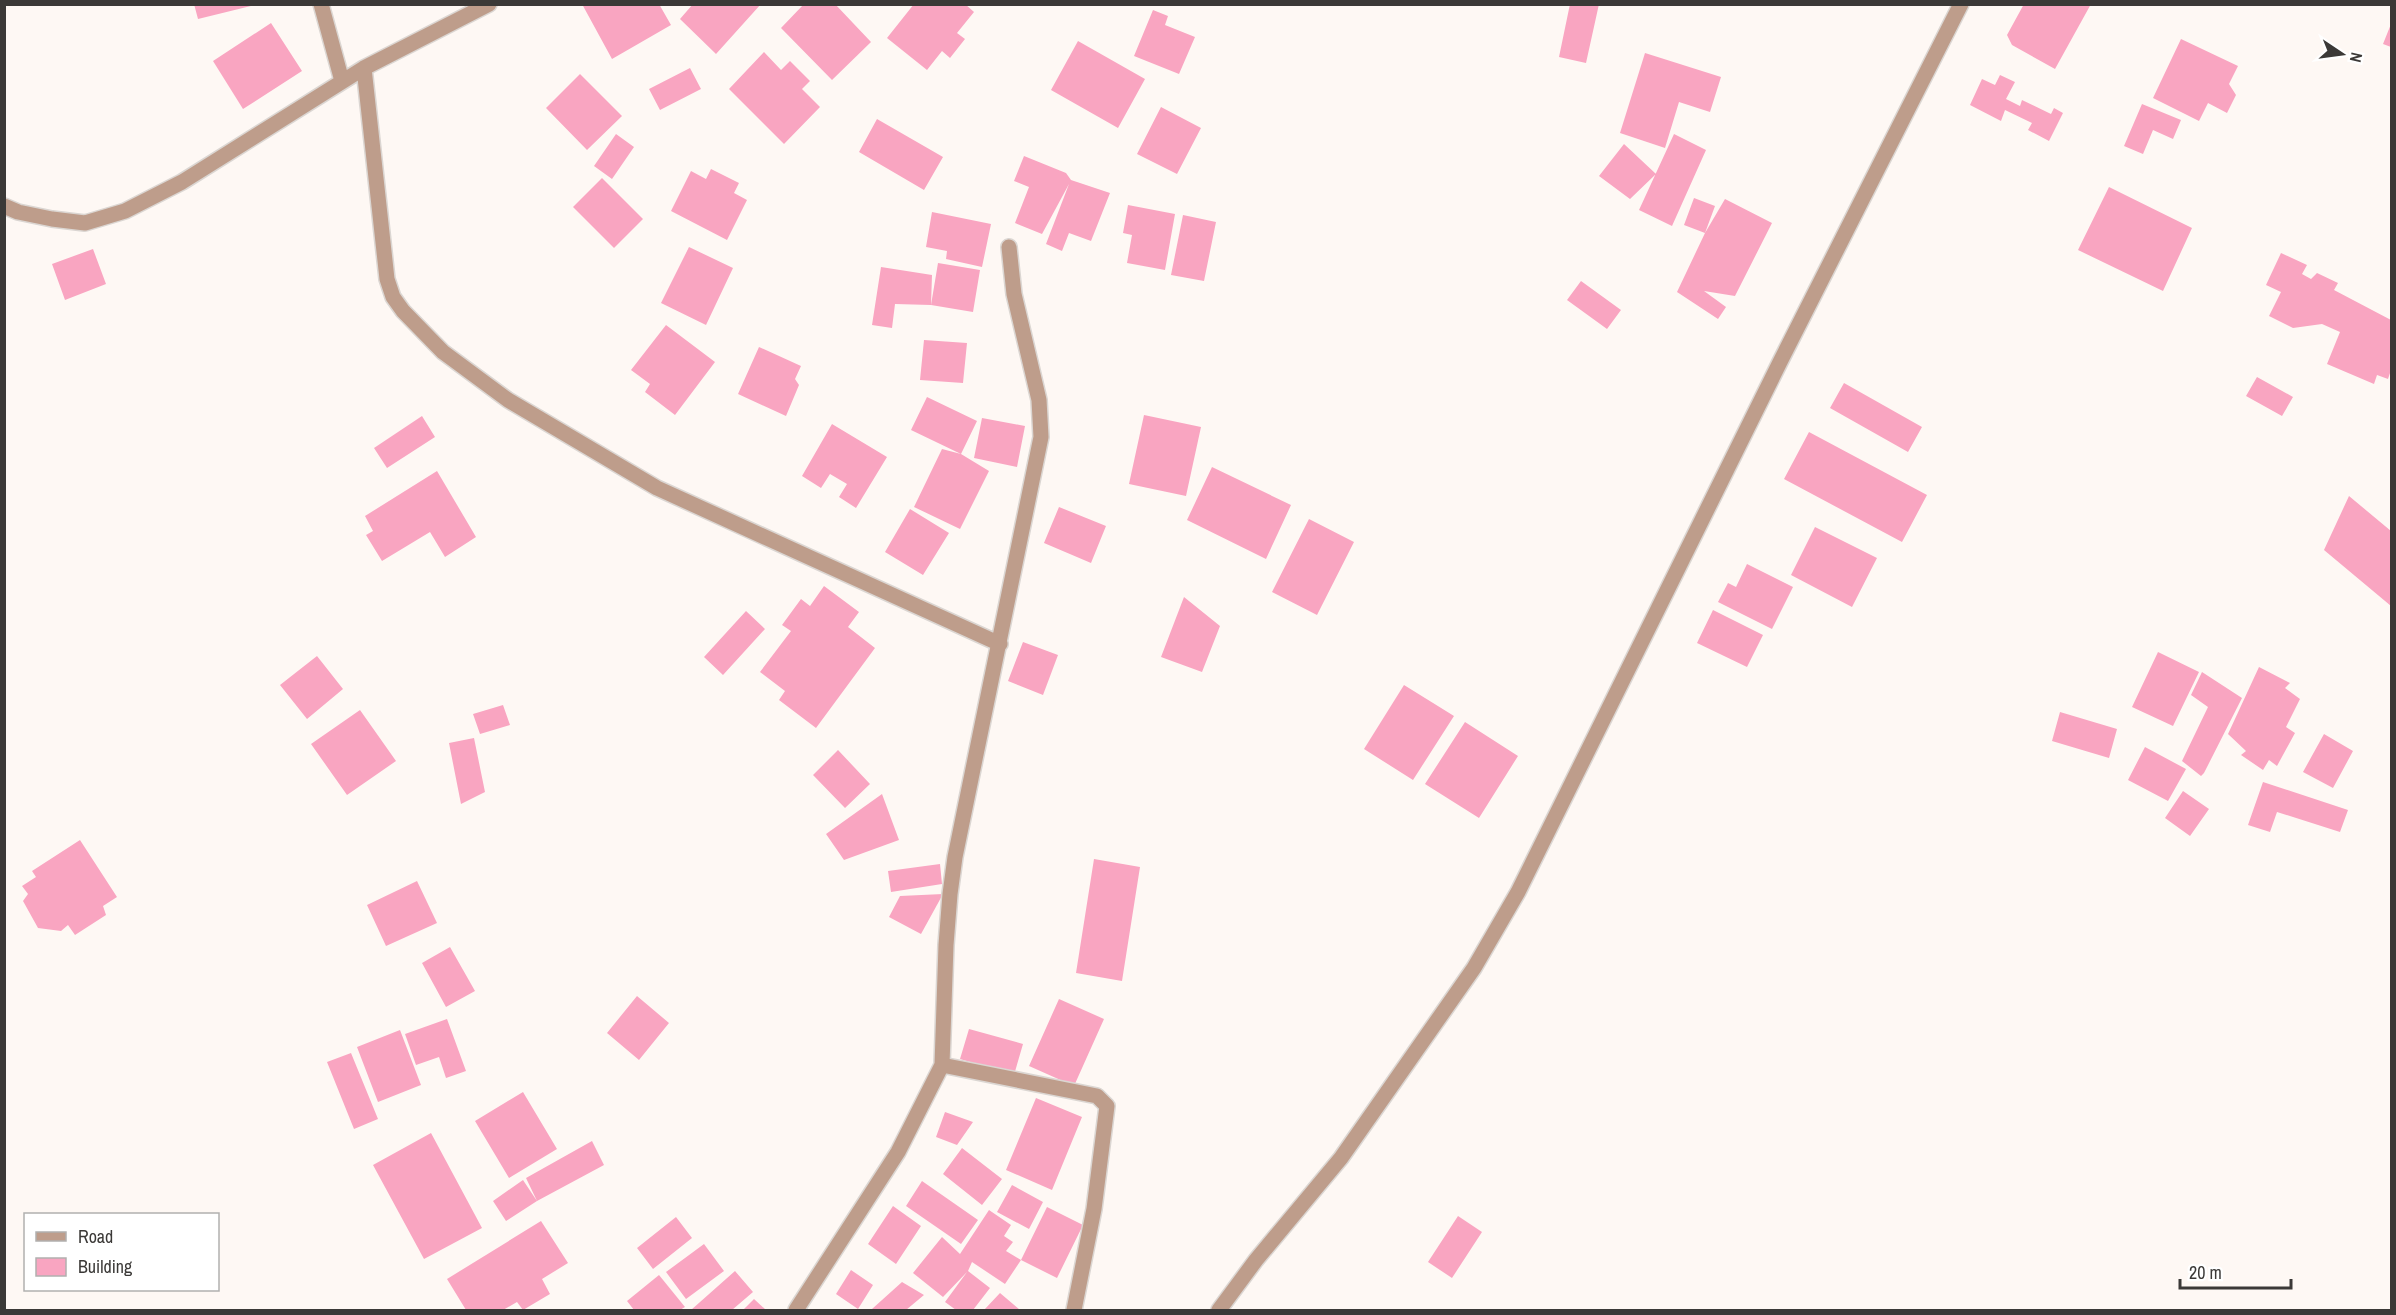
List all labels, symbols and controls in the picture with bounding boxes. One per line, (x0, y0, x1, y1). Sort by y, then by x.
north arrow (2312, 24, 2372, 84)
text: N (2345, 50, 2368, 64)
legend (24, 1213, 219, 1291)
text: Road (78, 1224, 113, 1249)
scale bar (2180, 1252, 2291, 1290)
text: Building (78, 1254, 133, 1279)
text: 20 m (2189, 1260, 2222, 1285)

